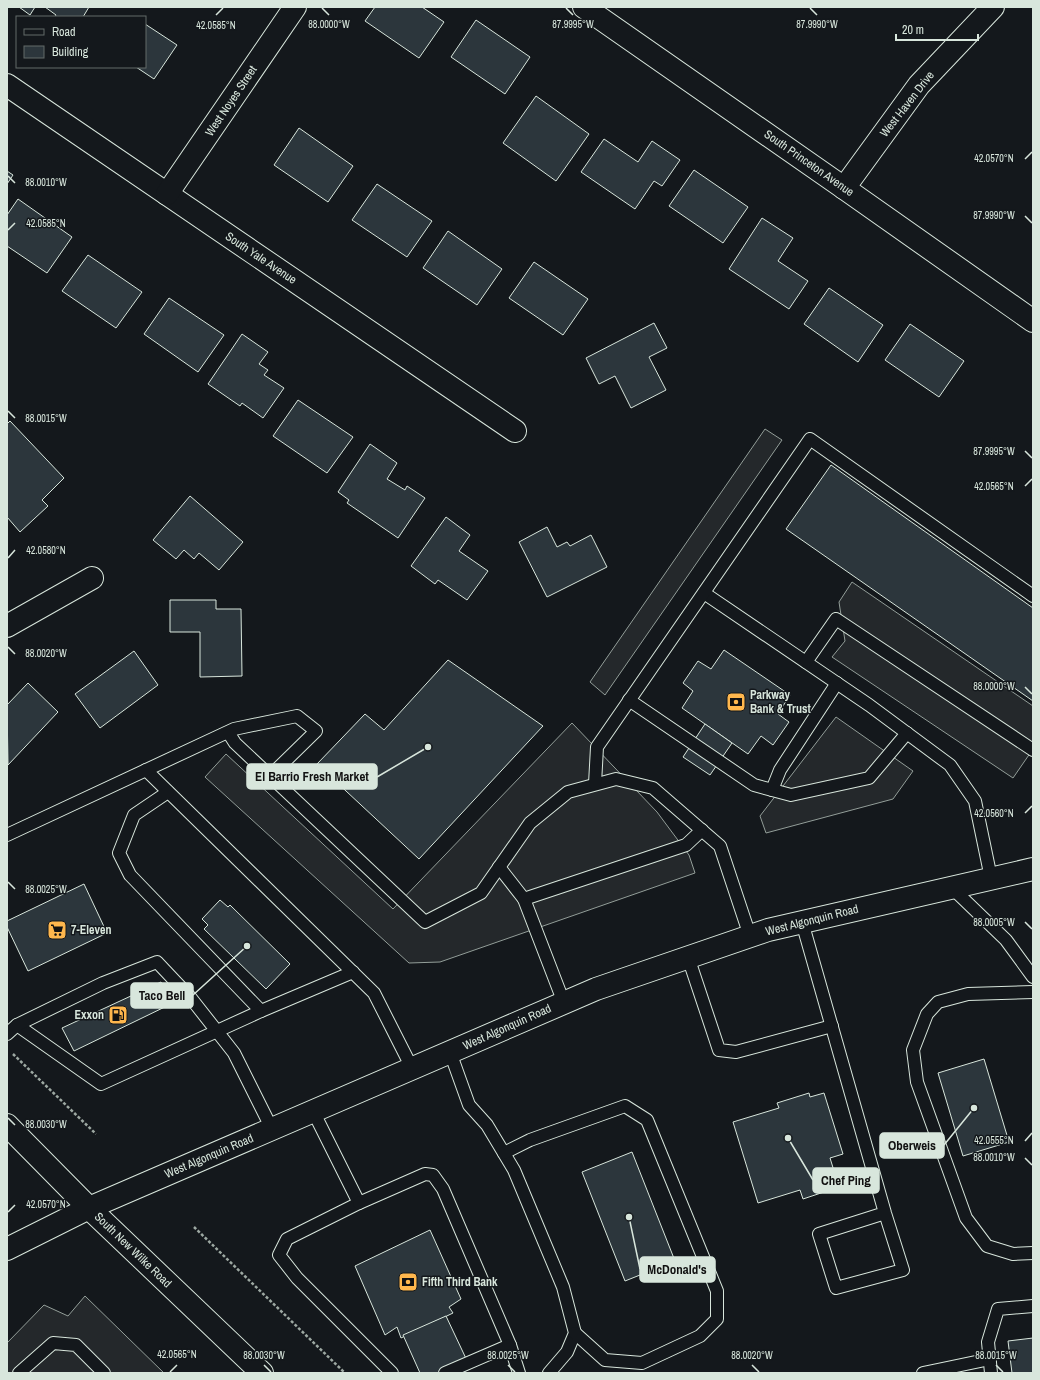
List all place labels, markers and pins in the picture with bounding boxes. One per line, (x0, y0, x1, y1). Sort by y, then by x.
place label: Parkway Bank & Trust (750, 687, 811, 717)
bank icon: Parkway Bank & Trust (725, 691, 747, 713)
callout: El Barrio Fresh Market (247, 764, 377, 789)
supermarket icon: 7-Eleven (46, 919, 68, 941)
place label: 7-Eleven (71, 922, 111, 938)
callout: Taco Bell (131, 983, 193, 1008)
fuel station icon: Exxon (107, 1004, 129, 1026)
place label: Exxon (74, 1007, 104, 1023)
callout: Oberweis (880, 1133, 944, 1158)
callout: Chef Ping (813, 1168, 879, 1193)
callout: McDonald's (640, 1257, 715, 1282)
bank icon: Fifth Third Bank (397, 1271, 419, 1293)
place label: Fifth Third Bank (422, 1274, 498, 1290)

